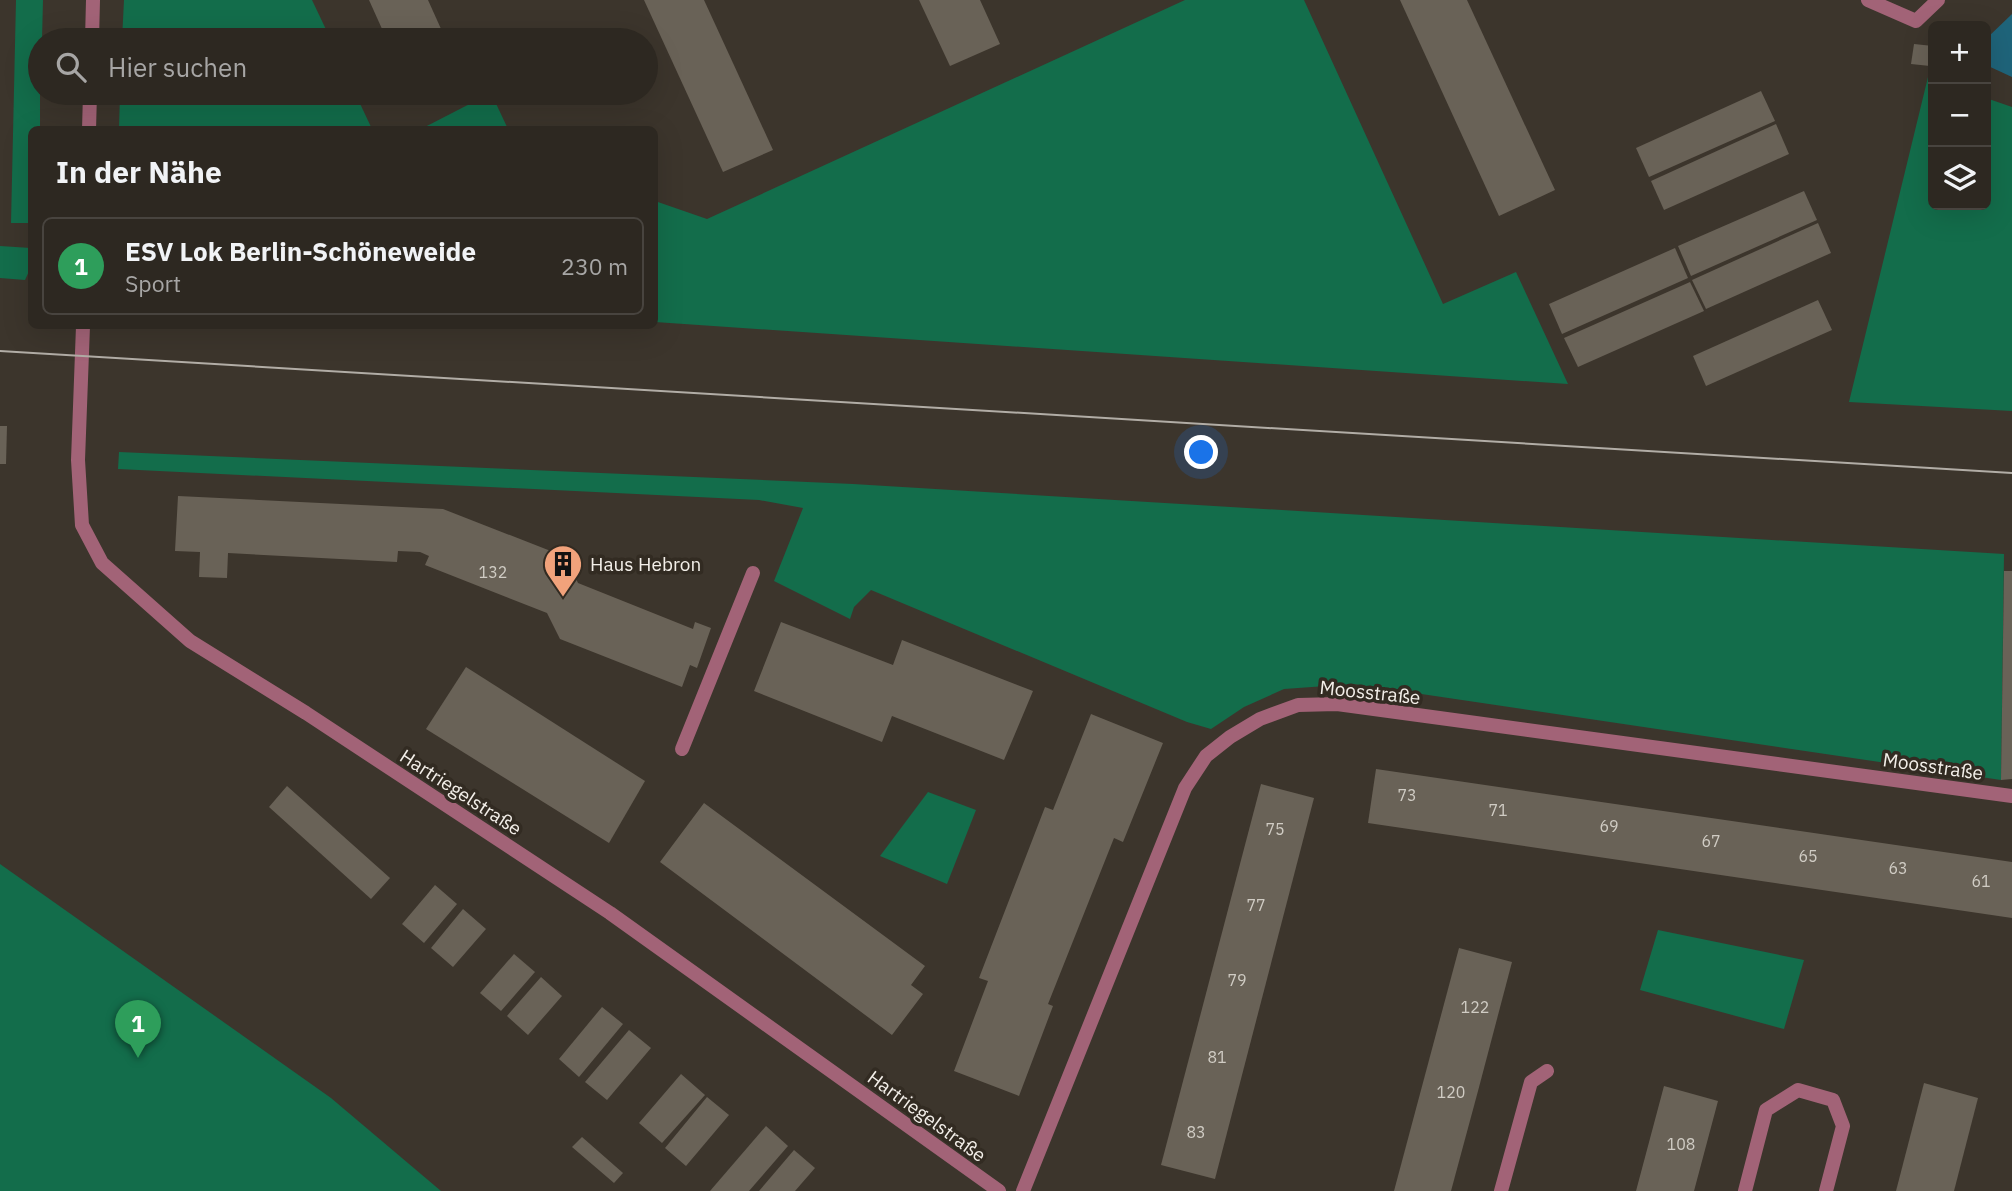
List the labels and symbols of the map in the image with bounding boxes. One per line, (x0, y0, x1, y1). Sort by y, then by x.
your location (1184, 435, 1218, 469)
building icon: Haus Hebron (542, 543, 584, 598)
place label: Haus Hebron (590, 552, 701, 576)
house number: 132 (479, 562, 507, 582)
street label: Moosstraße (1318, 675, 1422, 709)
street label: Hartriegelstraße (396, 744, 526, 840)
street label: Moosstraße (1881, 747, 1985, 785)
house number: 73 (1397, 785, 1417, 805)
house number: 71 (1488, 800, 1508, 820)
house number: 69 (1599, 816, 1619, 836)
house number: 75 (1265, 819, 1285, 839)
house number: 67 (1701, 831, 1721, 851)
house number: 65 (1798, 846, 1818, 866)
house number: 63 (1888, 858, 1908, 878)
house number: 61 (1971, 871, 1991, 891)
house number: 77 (1246, 895, 1266, 915)
house number: 79 (1227, 970, 1247, 990)
house number: 122 (1461, 997, 1489, 1017)
pin: 1 (115, 1000, 161, 1058)
house number: 81 (1207, 1047, 1227, 1067)
street label: Hartriegelstraße (863, 1065, 991, 1167)
house number: 120 (1437, 1082, 1465, 1102)
house number: 83 (1186, 1122, 1206, 1142)
house number: 108 (1667, 1134, 1695, 1154)

